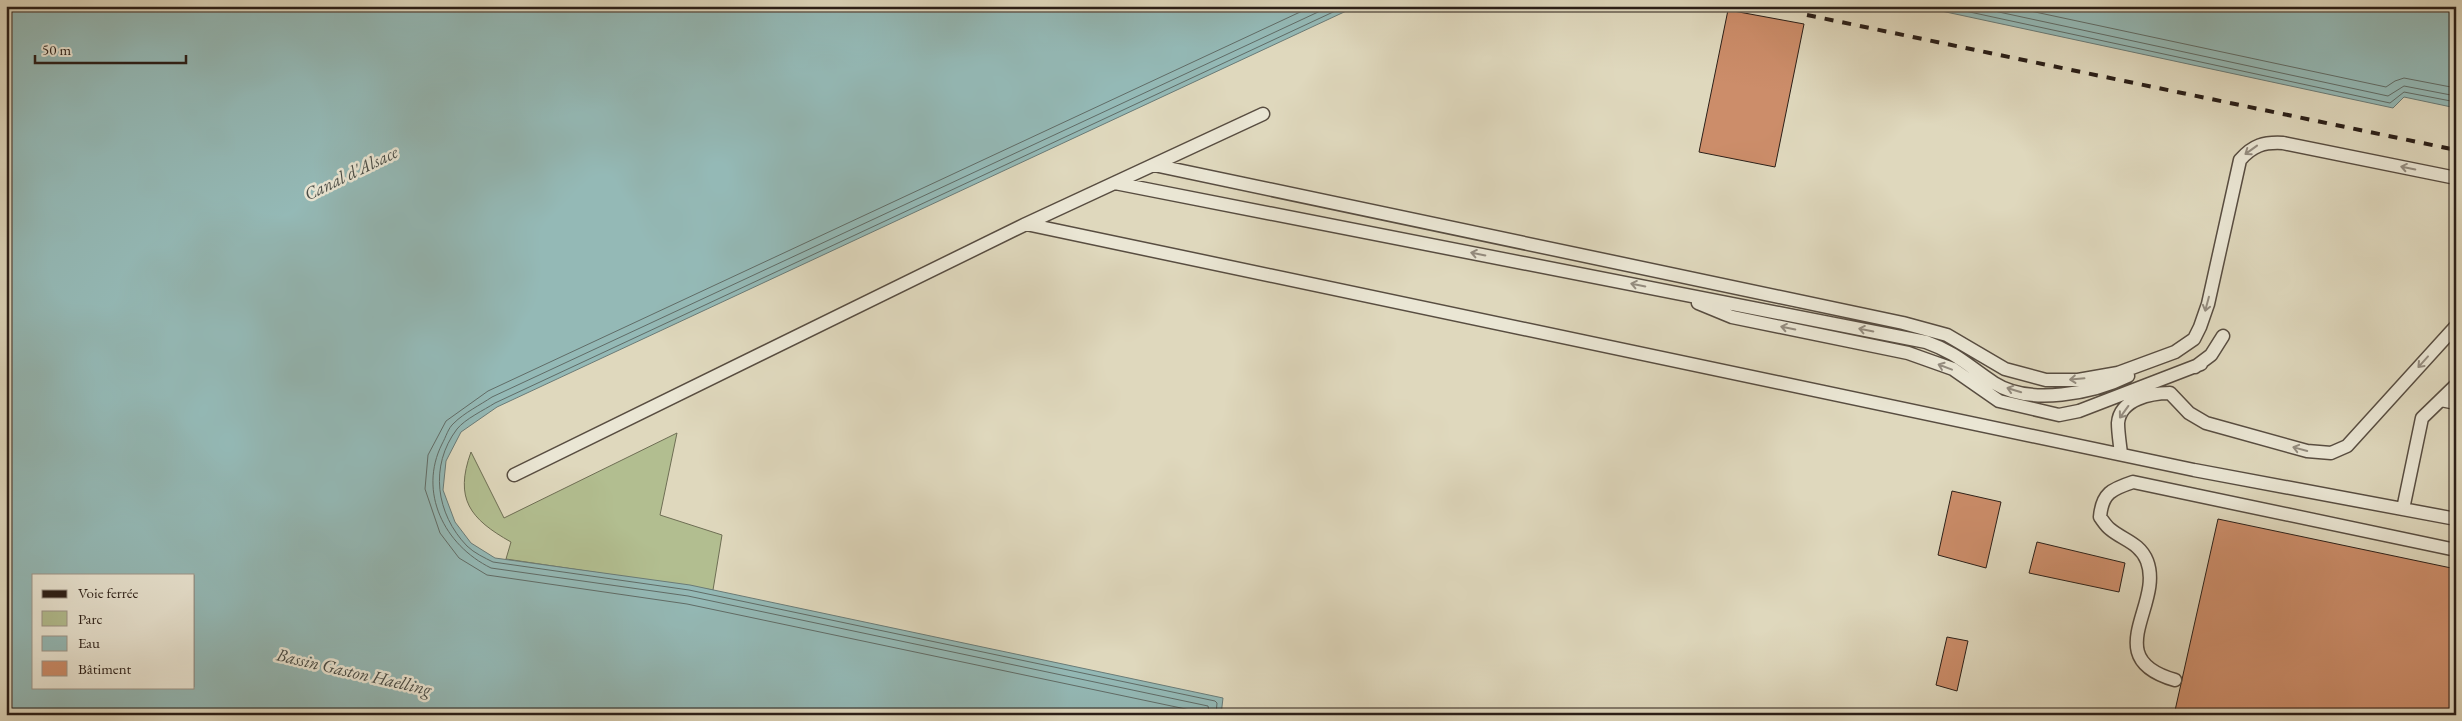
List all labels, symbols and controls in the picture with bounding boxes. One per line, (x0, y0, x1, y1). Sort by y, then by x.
scale bar (35, 32, 186, 64)
text: 50 m (42, 40, 71, 59)
water label: Canal d'Alsace (300, 140, 402, 205)
one-way arrow (2244, 145, 2258, 155)
one-way arrow (2401, 163, 2417, 172)
one-way arrow (1471, 249, 1487, 258)
one-way arrow (1630, 280, 1646, 290)
one-way arrow (2202, 296, 2212, 312)
one-way arrow (1780, 323, 1796, 333)
one-way arrow (1858, 325, 1874, 335)
one-way arrow (2417, 356, 2429, 369)
one-way arrow (1938, 362, 1954, 371)
one-way arrow (2070, 374, 2086, 384)
one-way arrow (2006, 385, 2022, 395)
one-way arrow (2119, 405, 2129, 419)
one-way arrow (2292, 444, 2308, 453)
legend (32, 574, 195, 688)
text: Voie ferrée (78, 583, 138, 602)
text: Parc (78, 609, 103, 628)
text: Eau (78, 633, 100, 652)
water label: Bassin Gaston Haelling (273, 642, 434, 702)
text: Bâtiment (78, 659, 132, 678)

